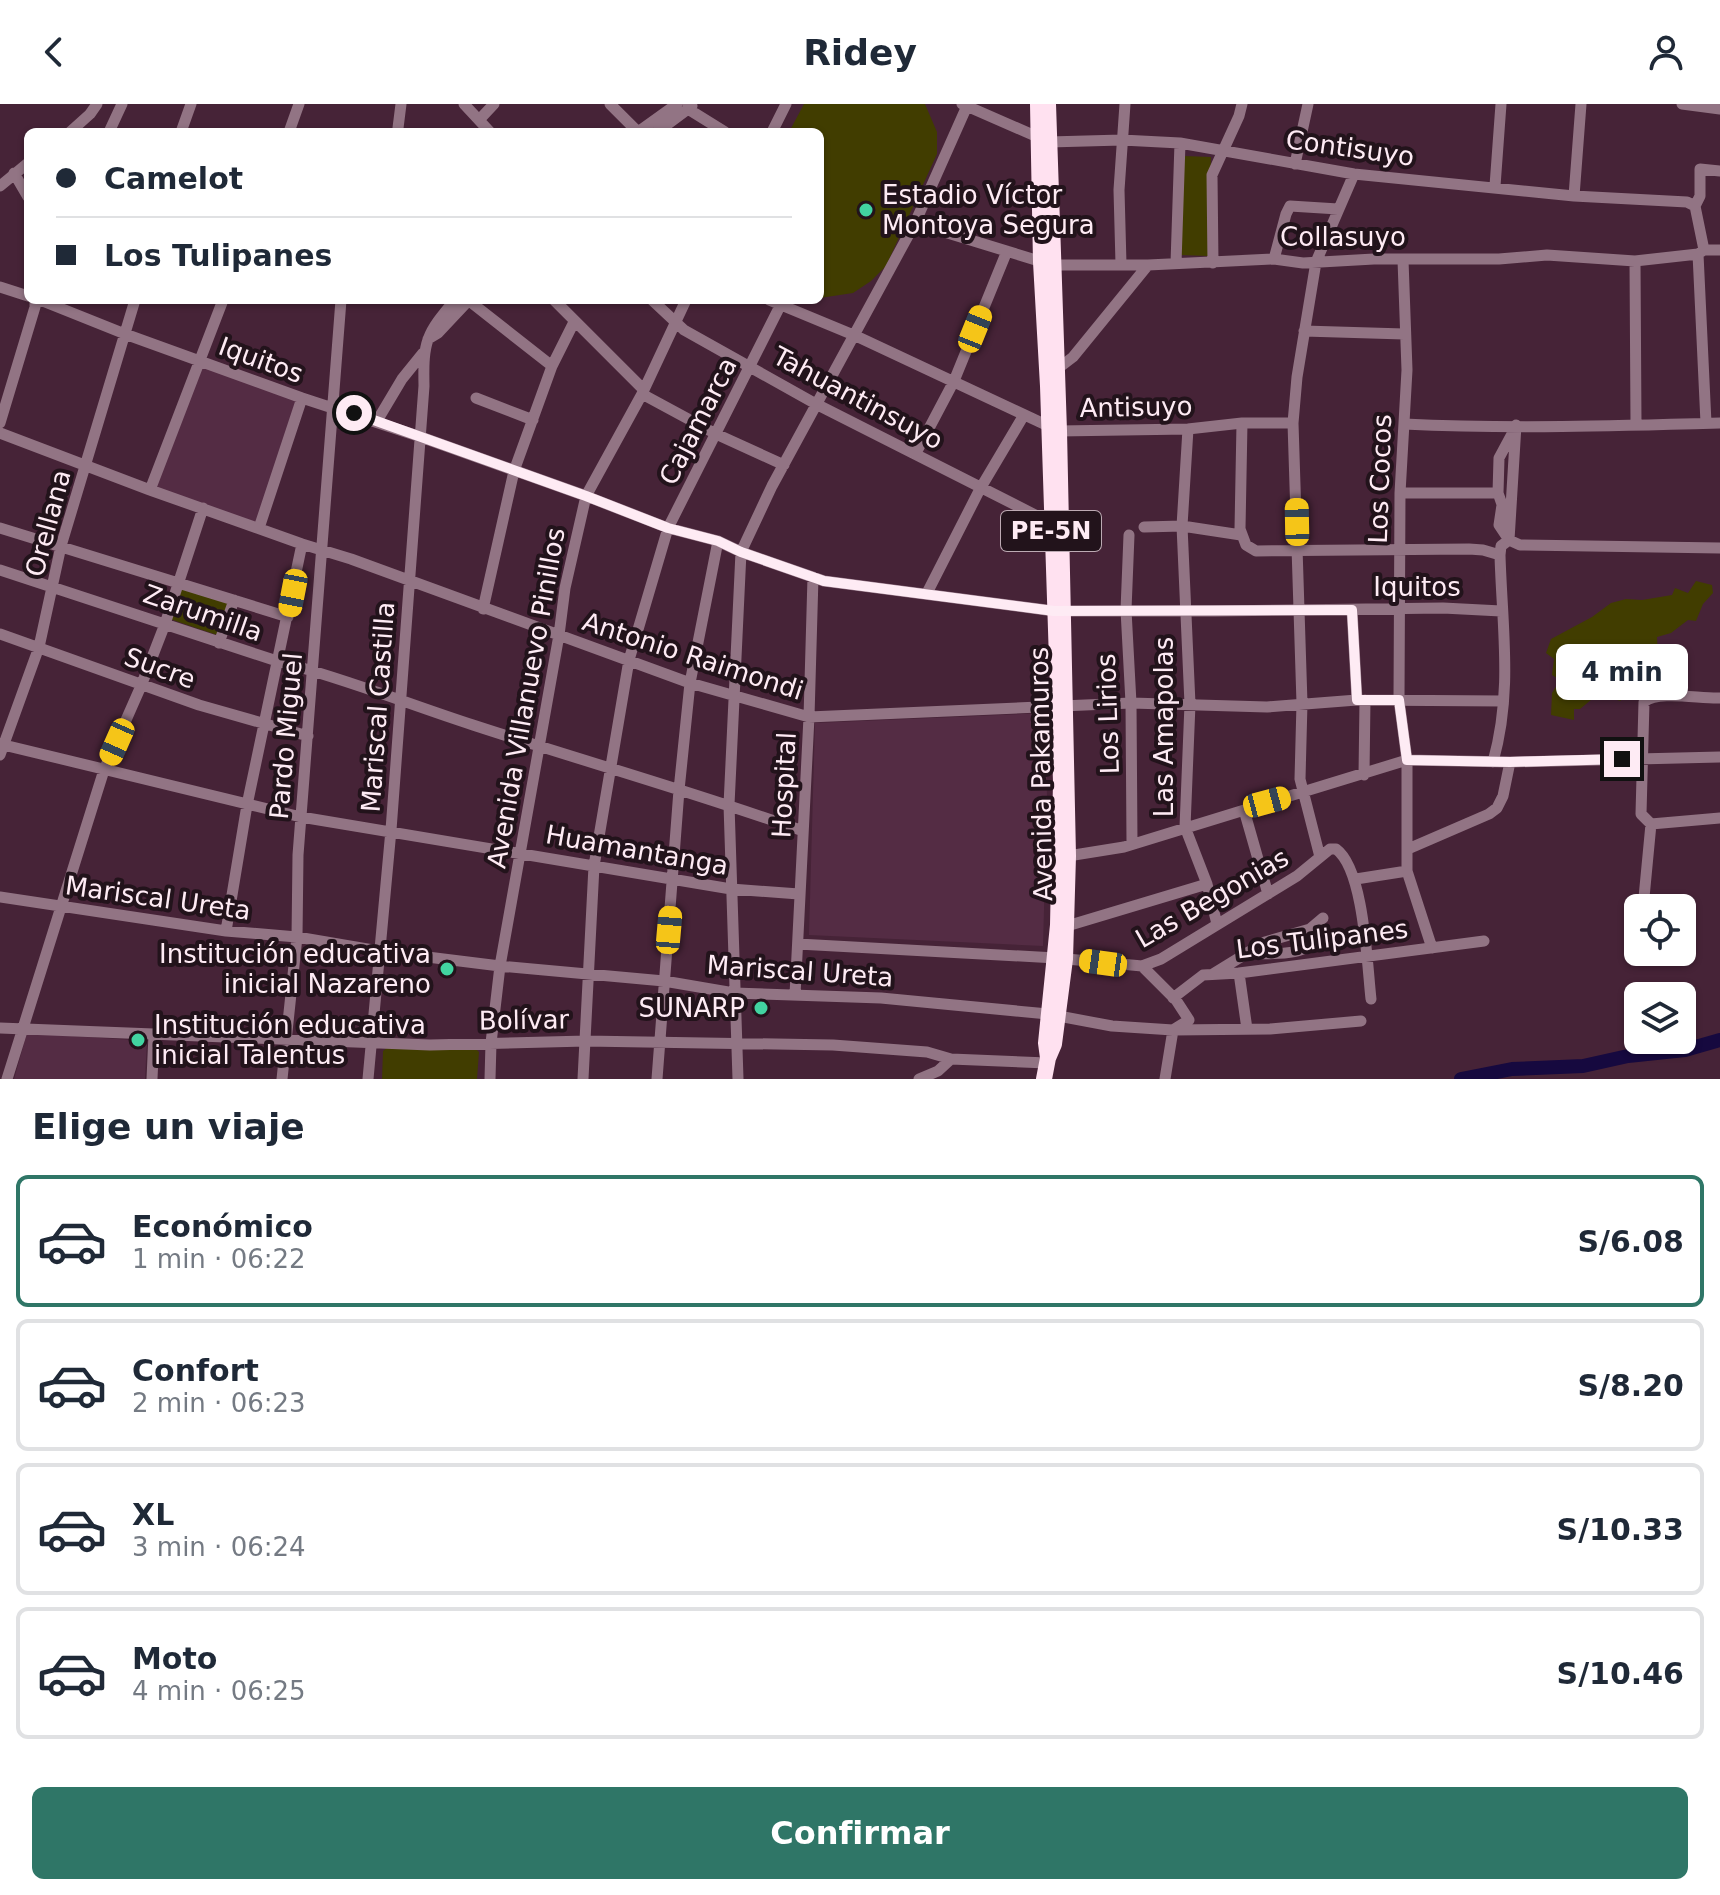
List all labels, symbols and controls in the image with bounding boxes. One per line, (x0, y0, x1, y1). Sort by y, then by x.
icon: back (32, 30, 76, 74)
icon: person (1644, 30, 1688, 74)
text: Ridey (803, 32, 917, 73)
street label: Contisuyo (1284, 124, 1416, 172)
text: Camelot (104, 161, 243, 196)
place label: Estadio Víctor Montoya Segura (882, 180, 1095, 240)
marker: Estadio Víctor Montoya Segura (857, 201, 875, 219)
street label: Collasuyo (1280, 222, 1406, 252)
text: Los Tulipanes (104, 238, 332, 273)
car (955, 302, 995, 356)
street label: Iquitos (215, 331, 307, 389)
street label: Tahuantinsuyo (767, 340, 948, 455)
street label: Cajamarca (653, 352, 743, 490)
street label: Antisuyo (1079, 391, 1193, 423)
route start (336, 395, 372, 431)
street label: Los Cocos (1363, 414, 1397, 544)
street label: Orellana (19, 466, 77, 580)
car (1285, 498, 1309, 546)
road number: PE-5N (1001, 511, 1101, 551)
street label: Avenida Villanuevo Pinillos (481, 525, 571, 871)
car (277, 567, 309, 619)
street label: Iquitos (1373, 572, 1461, 602)
street label: Zarumilla (140, 579, 266, 647)
street label: Mariscal Castilla (356, 601, 400, 813)
street label: Antonio Raimondi (579, 606, 807, 706)
street label: Las Amapolas (1149, 637, 1179, 817)
street label: Sucre (120, 641, 200, 695)
callout: 4 min (1556, 643, 1688, 699)
street label: Avenida Pakamuros (1024, 647, 1058, 901)
street label: Pardo Miguel (264, 651, 308, 821)
street label: Los Lirios (1091, 653, 1125, 775)
text: 4 min (1581, 657, 1663, 687)
car (96, 715, 138, 769)
street label: Hospital (766, 731, 802, 839)
route end (1604, 741, 1640, 777)
car (1241, 784, 1293, 820)
street label: Huamantanga (543, 819, 731, 881)
street label: Las Begonias (1130, 842, 1294, 954)
street label: Mariscal Ureta (63, 870, 253, 926)
map controls (1624, 894, 1696, 1054)
button: locate (1624, 894, 1696, 966)
car (655, 905, 683, 955)
street label: Los Tulipanes (1234, 914, 1410, 964)
place label: Institución educativa inicial Nazareno (159, 939, 431, 999)
car (1078, 948, 1128, 978)
street label: Mariscal Ureta (706, 950, 894, 992)
marker: Institución educativa inicial Nazareno (438, 960, 456, 978)
button: layers (1624, 982, 1696, 1054)
place label: SUNARP (638, 993, 745, 1023)
marker: SUNARP (752, 999, 770, 1017)
street label: Bolívar (479, 1004, 570, 1036)
place label: Institución educativa inicial Talentus (154, 1010, 426, 1070)
marker: Institución educativa inicial Talentus (129, 1031, 147, 1049)
text: Elige un viaje (32, 1106, 305, 1147)
icon: car (36, 1205, 108, 1277)
text: Económico (132, 1209, 313, 1244)
text: S/6.08 (1577, 1224, 1684, 1259)
text: 1 min · 06:22 (132, 1244, 306, 1274)
icon: car (36, 1349, 108, 1421)
text: Confort (132, 1353, 259, 1388)
text: S/8.20 (1577, 1368, 1684, 1403)
text: 2 min · 06:23 (132, 1388, 306, 1418)
icon: car (36, 1493, 108, 1565)
text: XL (132, 1497, 174, 1532)
text: S/10.33 (1557, 1512, 1684, 1547)
text: 3 min · 06:24 (132, 1532, 306, 1562)
icon: car (36, 1637, 108, 1709)
text: Moto (132, 1641, 217, 1676)
text: S/10.46 (1557, 1656, 1684, 1691)
text: 4 min · 06:25 (132, 1676, 306, 1706)
button: Confirmar (32, 1787, 1688, 1879)

